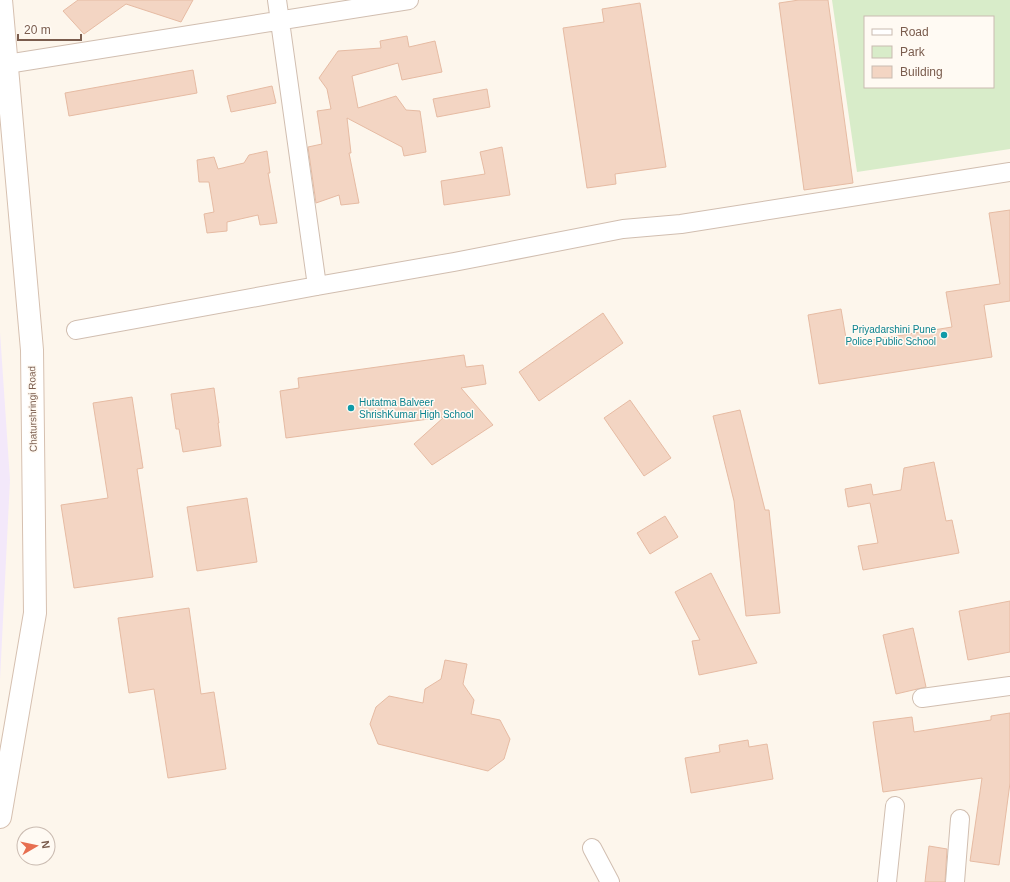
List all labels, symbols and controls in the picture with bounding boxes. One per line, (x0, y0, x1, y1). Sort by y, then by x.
scale bar (18, 16, 81, 42)
legend (864, 16, 994, 88)
text: 20 m (24, 23, 51, 37)
text: Road (900, 25, 929, 39)
text: Park (900, 45, 926, 59)
text: Building (900, 65, 943, 79)
place label: Priyadarshini Pune Police Public School (845, 324, 936, 347)
marker: Priyadarshini Pune Police Public School (939, 330, 949, 340)
street label: Chaturshringi Road (26, 366, 39, 452)
place label: Hutatma Balveer ShrishKumar High School (359, 397, 474, 420)
marker: Hutatma Balveer ShrishKumar High School (346, 403, 356, 413)
north arrow (16, 826, 56, 866)
text: N (39, 840, 52, 849)

